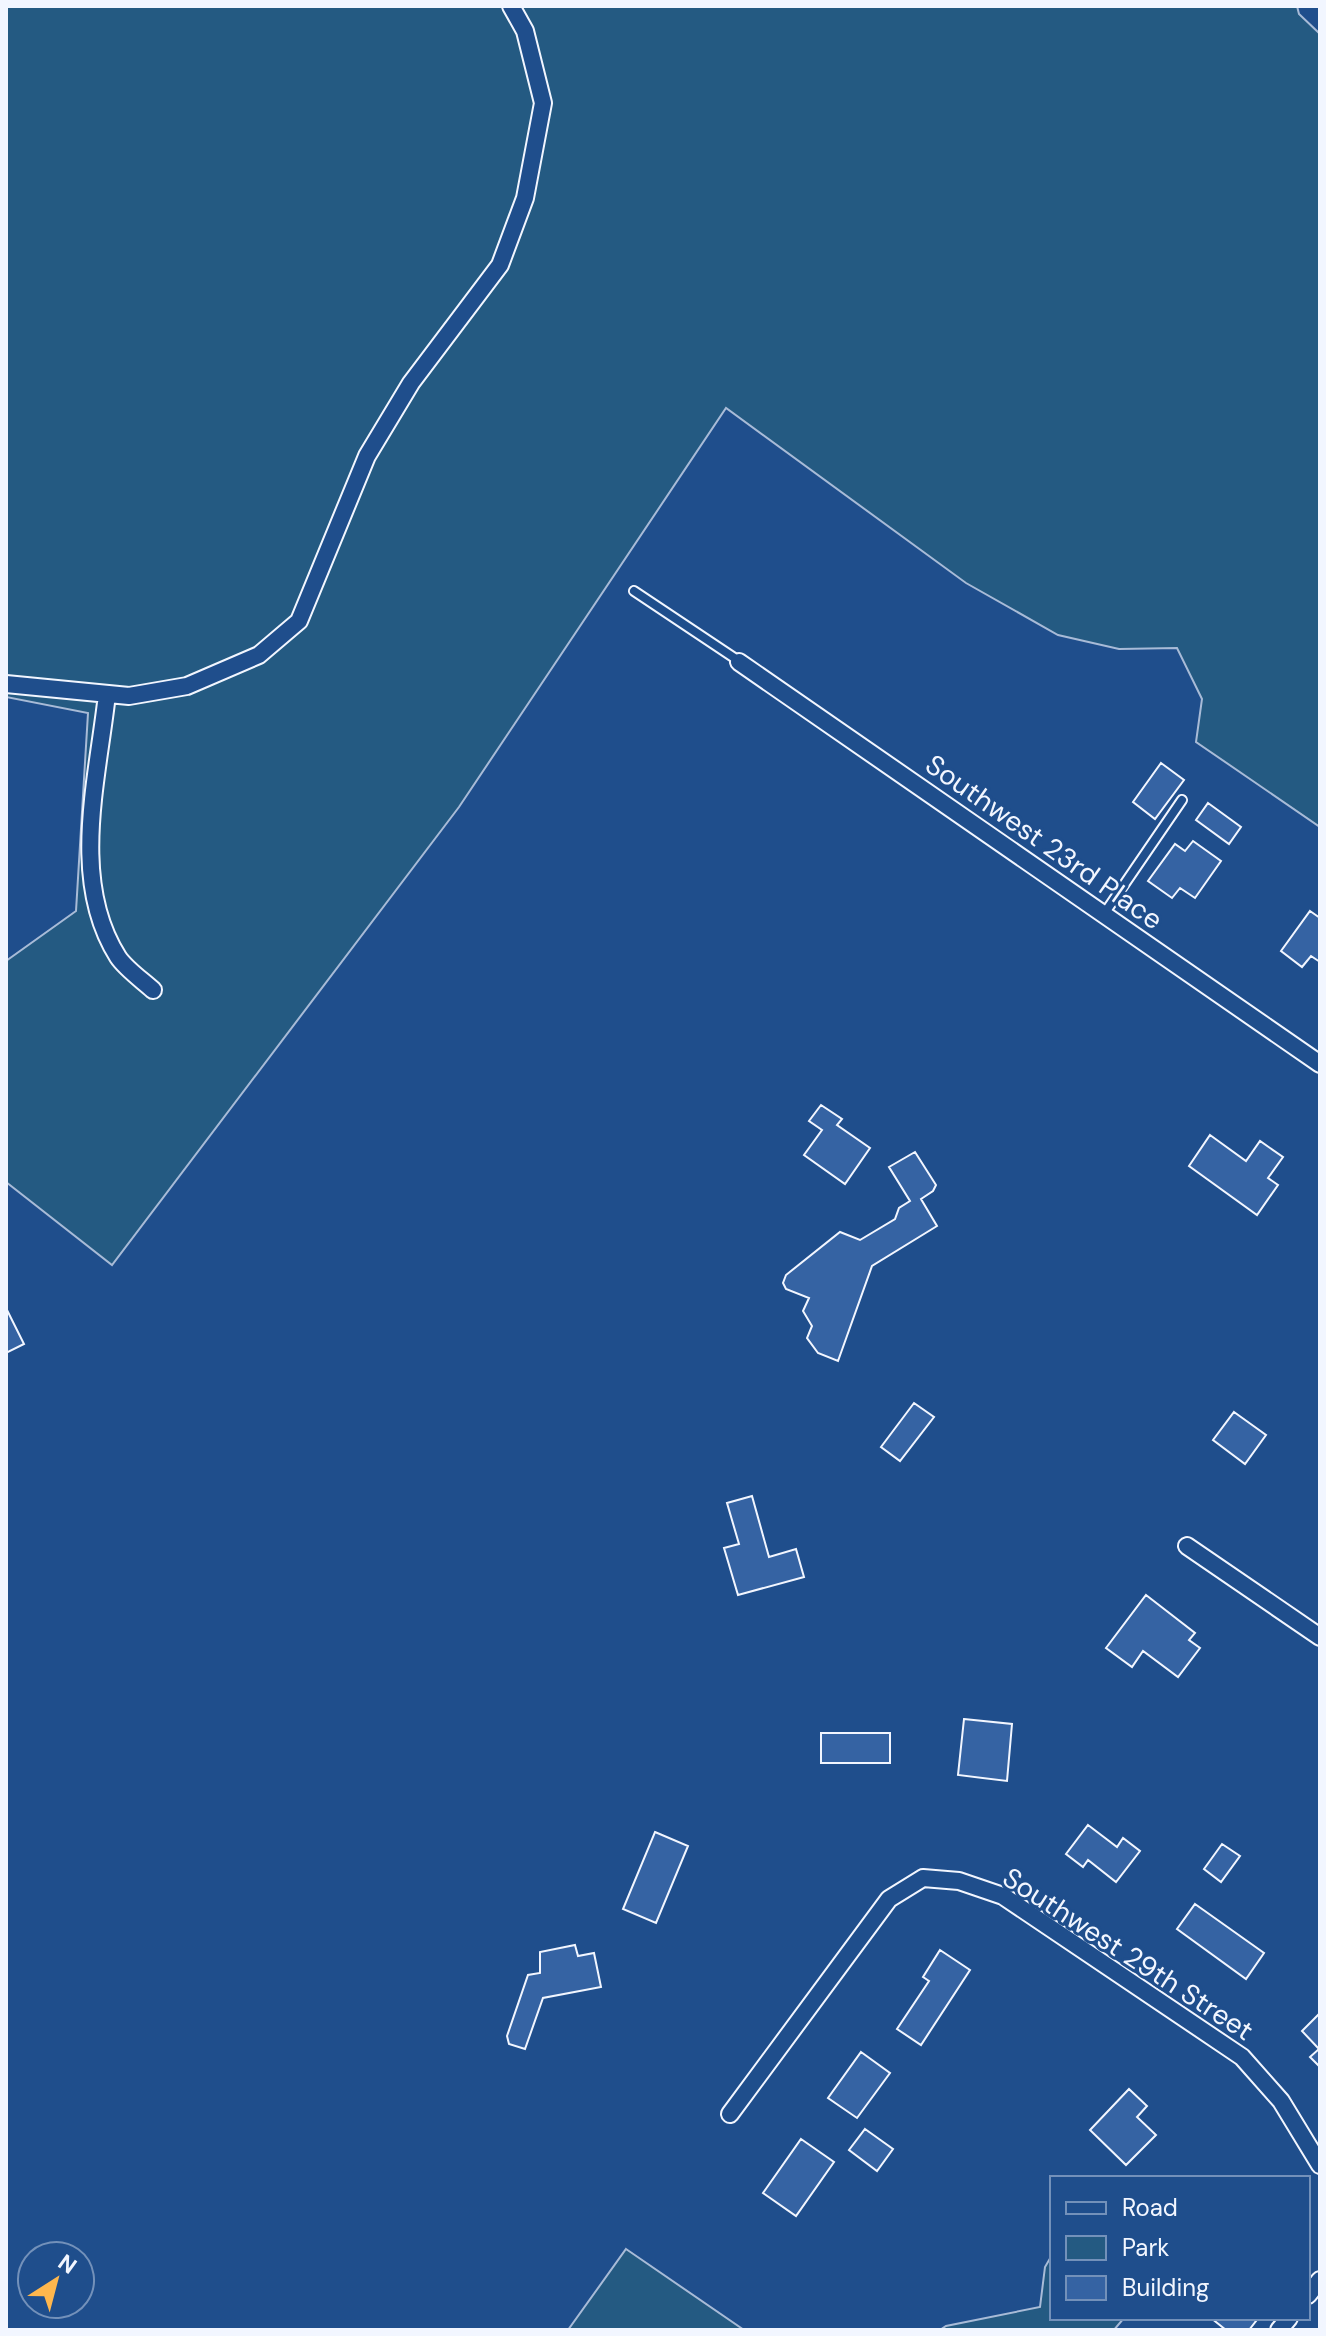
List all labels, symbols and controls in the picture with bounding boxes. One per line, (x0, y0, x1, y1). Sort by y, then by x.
street label: Southwest 23rd Place (918, 746, 1170, 938)
street label: Southwest 29th Street (996, 1859, 1260, 2049)
legend (1050, 2176, 1310, 2320)
text: Road (1122, 2192, 1178, 2223)
text: Park (1122, 2232, 1169, 2263)
north arrow (16, 2240, 96, 2320)
text: N (52, 2248, 82, 2281)
text: Building (1122, 2272, 1209, 2303)

